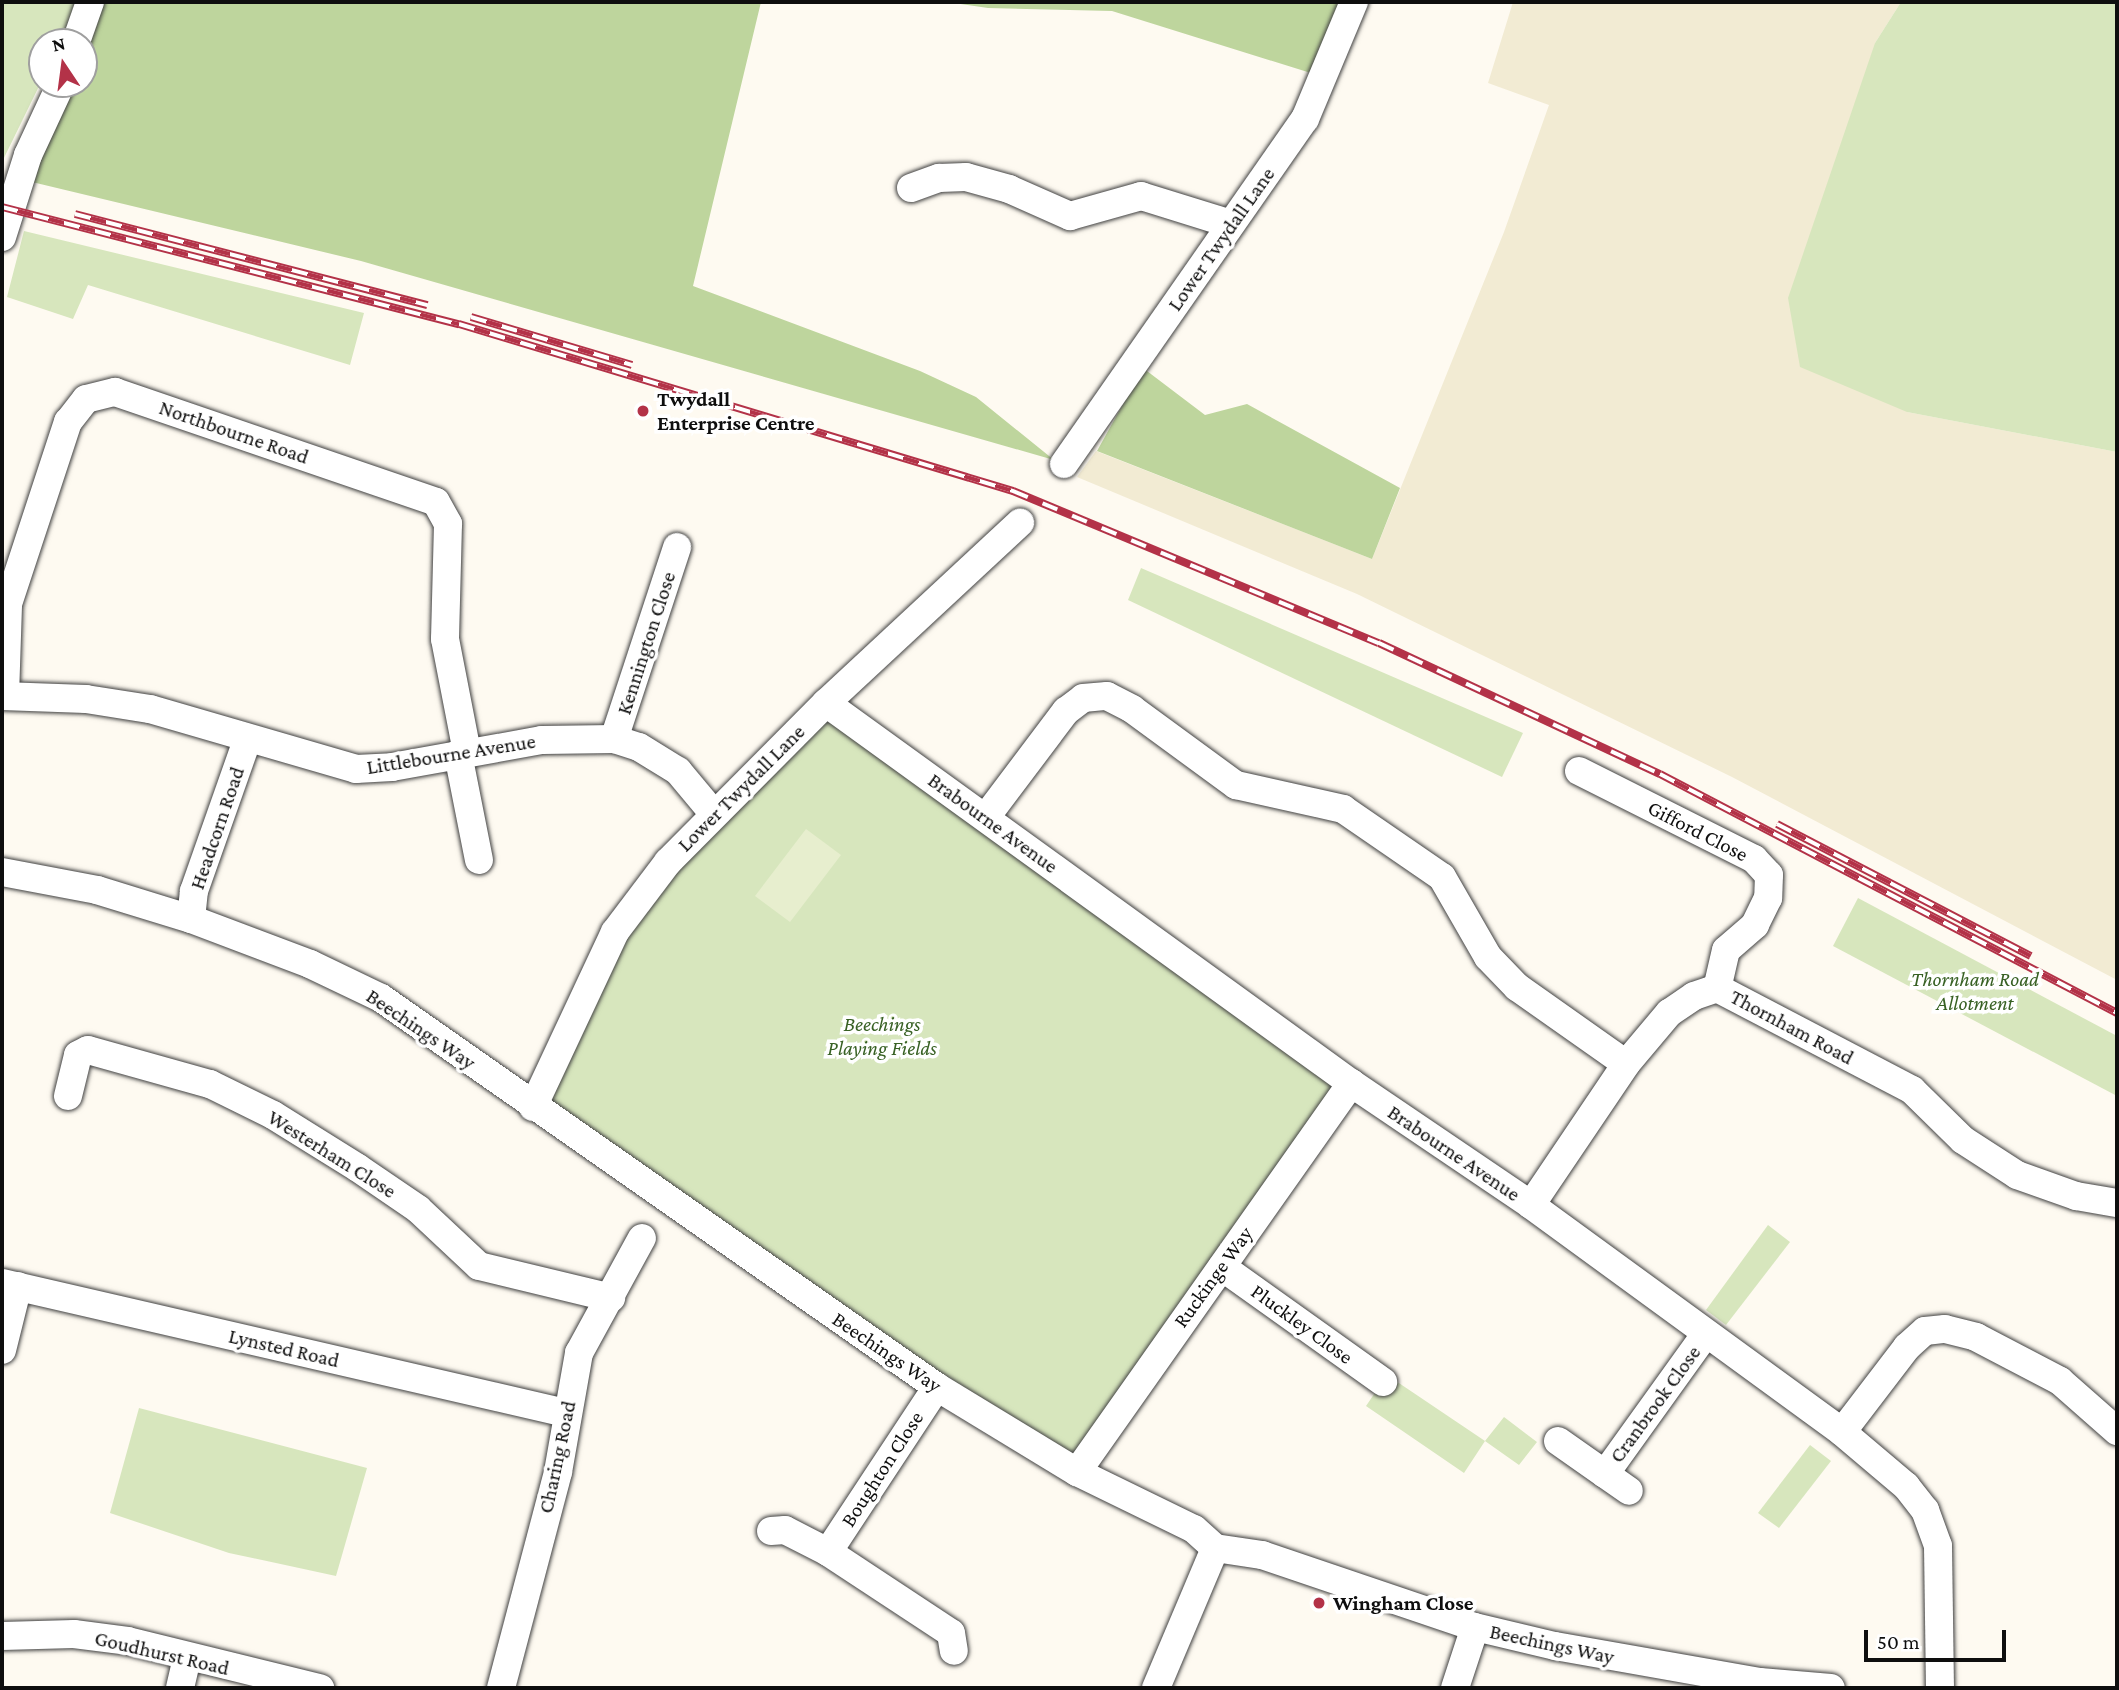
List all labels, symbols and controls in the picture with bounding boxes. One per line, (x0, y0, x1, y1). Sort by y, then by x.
north arrow (28, 28, 98, 98)
text: N (50, 32, 67, 56)
street label: Lower Twydall Lane (1162, 162, 1280, 316)
place label: Twydall Enterprise Centre (657, 386, 815, 436)
street label: Northbourne Road (156, 395, 312, 469)
marker: Twydall Enterprise Centre (635, 403, 651, 419)
street label: Kennington Close (611, 568, 681, 718)
street label: Lower Twydall Lane (672, 719, 810, 857)
street label: Littlebourne Avenue (365, 728, 537, 780)
street label: Headcorn Road (184, 763, 250, 893)
street label: Brabourne Avenue (923, 767, 1063, 879)
street label: Gifford Close (1644, 795, 1752, 867)
park label: Thornham Road Allotment (1911, 966, 2039, 1016)
street label: Beechings Way (362, 983, 480, 1075)
street label: Thornham Road (1726, 984, 1858, 1070)
park label: Beechings Playing Fields (827, 1011, 937, 1061)
street label: Brabourne Avenue (1383, 1099, 1525, 1207)
street label: Westerham Close (263, 1104, 401, 1204)
street label: Ruckinge Way (1168, 1222, 1258, 1332)
street label: Pluckley Close (1246, 1279, 1358, 1369)
street label: Beechings Way (828, 1306, 946, 1398)
street label: Lynsted Road (226, 1323, 342, 1373)
street label: Cranbrook Close (1604, 1340, 1706, 1468)
street label: Charing Road (533, 1398, 581, 1516)
street label: Boughton Close (835, 1406, 929, 1532)
place label: Wingham Close (1333, 1590, 1474, 1616)
marker: Wingham Close (1311, 1595, 1327, 1611)
scale bar (1867, 1616, 2009, 1660)
street label: Beechings Way (1488, 1619, 1616, 1669)
street label: Goudhurst Road (92, 1625, 232, 1681)
text: 50 m (1877, 1630, 1920, 1654)

